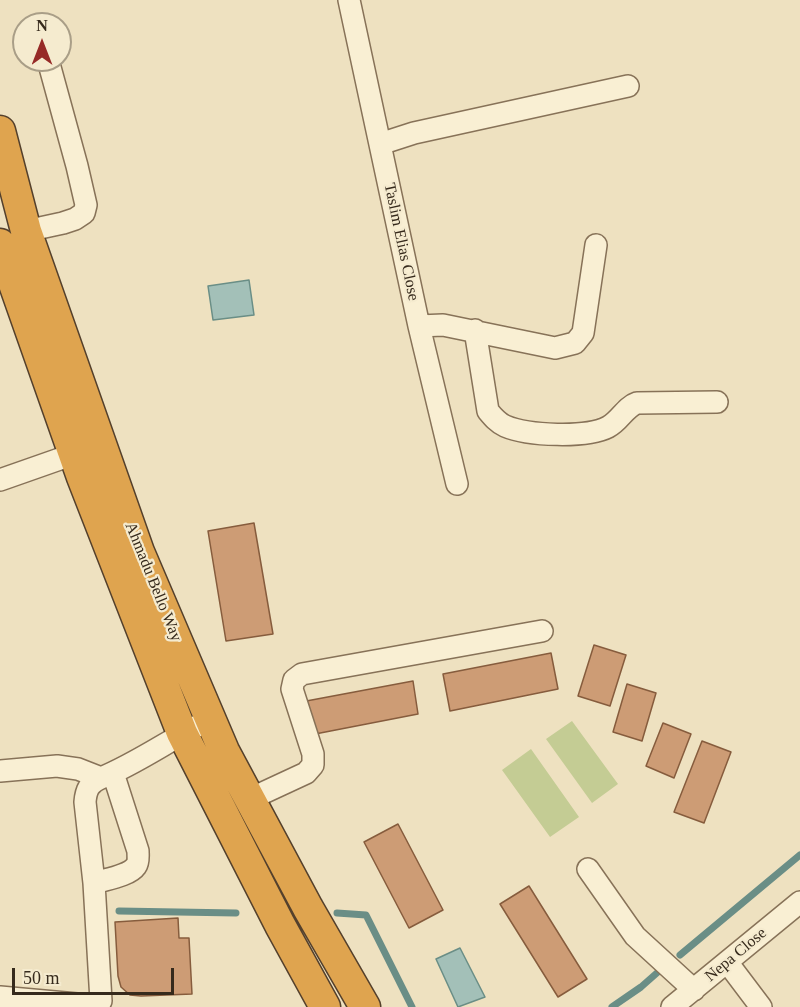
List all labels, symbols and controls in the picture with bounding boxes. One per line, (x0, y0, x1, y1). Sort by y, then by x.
north arrow (12, 12, 72, 72)
text: N (36, 17, 48, 34)
street label: Taslim Elias Close (379, 181, 423, 303)
street label: Ahmadu Bello Way (120, 520, 186, 644)
street label: Nepa Close (701, 924, 771, 986)
scale bar (15, 956, 177, 994)
text: 50 m (23, 968, 60, 988)

